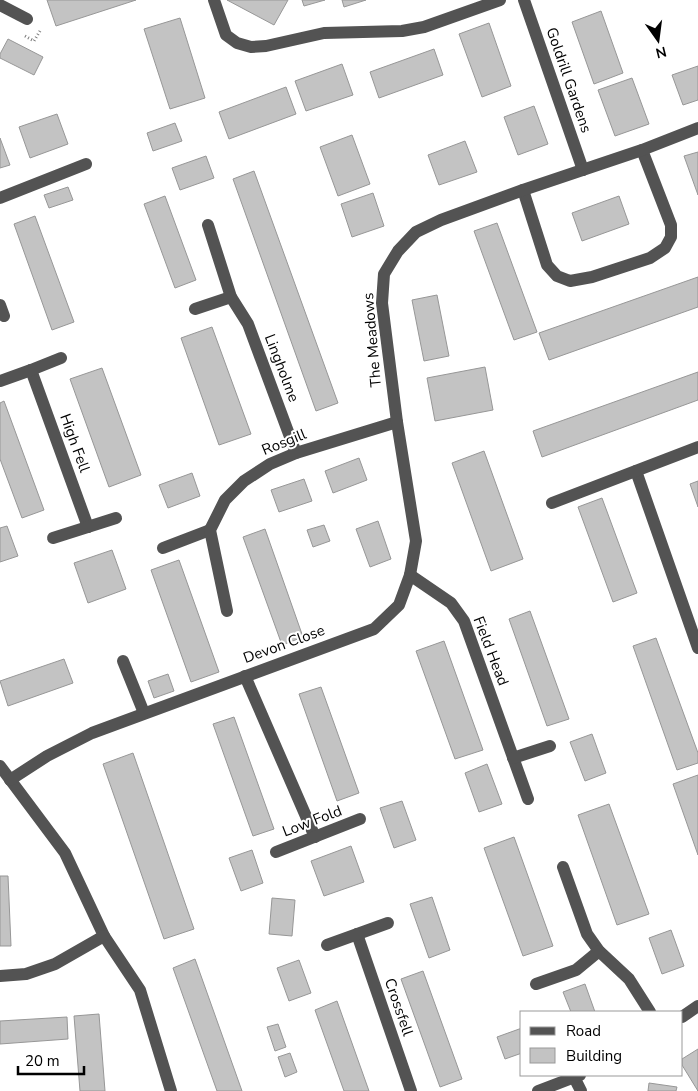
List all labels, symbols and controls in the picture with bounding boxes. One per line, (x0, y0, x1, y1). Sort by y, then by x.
north arrow (633, 15, 683, 65)
street label: Goldrill Gardens (542, 25, 596, 135)
text: N (654, 42, 668, 63)
street label: The Meadows (358, 292, 386, 388)
street label: Lingholme (260, 331, 304, 405)
street label: High Fell (55, 411, 95, 476)
street label: Rosgill (259, 424, 310, 460)
street label: Field Head (469, 613, 513, 689)
street label: Devon Close (240, 620, 328, 668)
street label: Low Fold (279, 801, 345, 841)
street label: Crossfell (380, 975, 418, 1039)
legend (520, 1011, 683, 1076)
text: Road (566, 1021, 601, 1041)
scale bar (18, 1044, 84, 1076)
text: Building (566, 1046, 622, 1066)
text: 20 m (25, 1051, 60, 1071)

